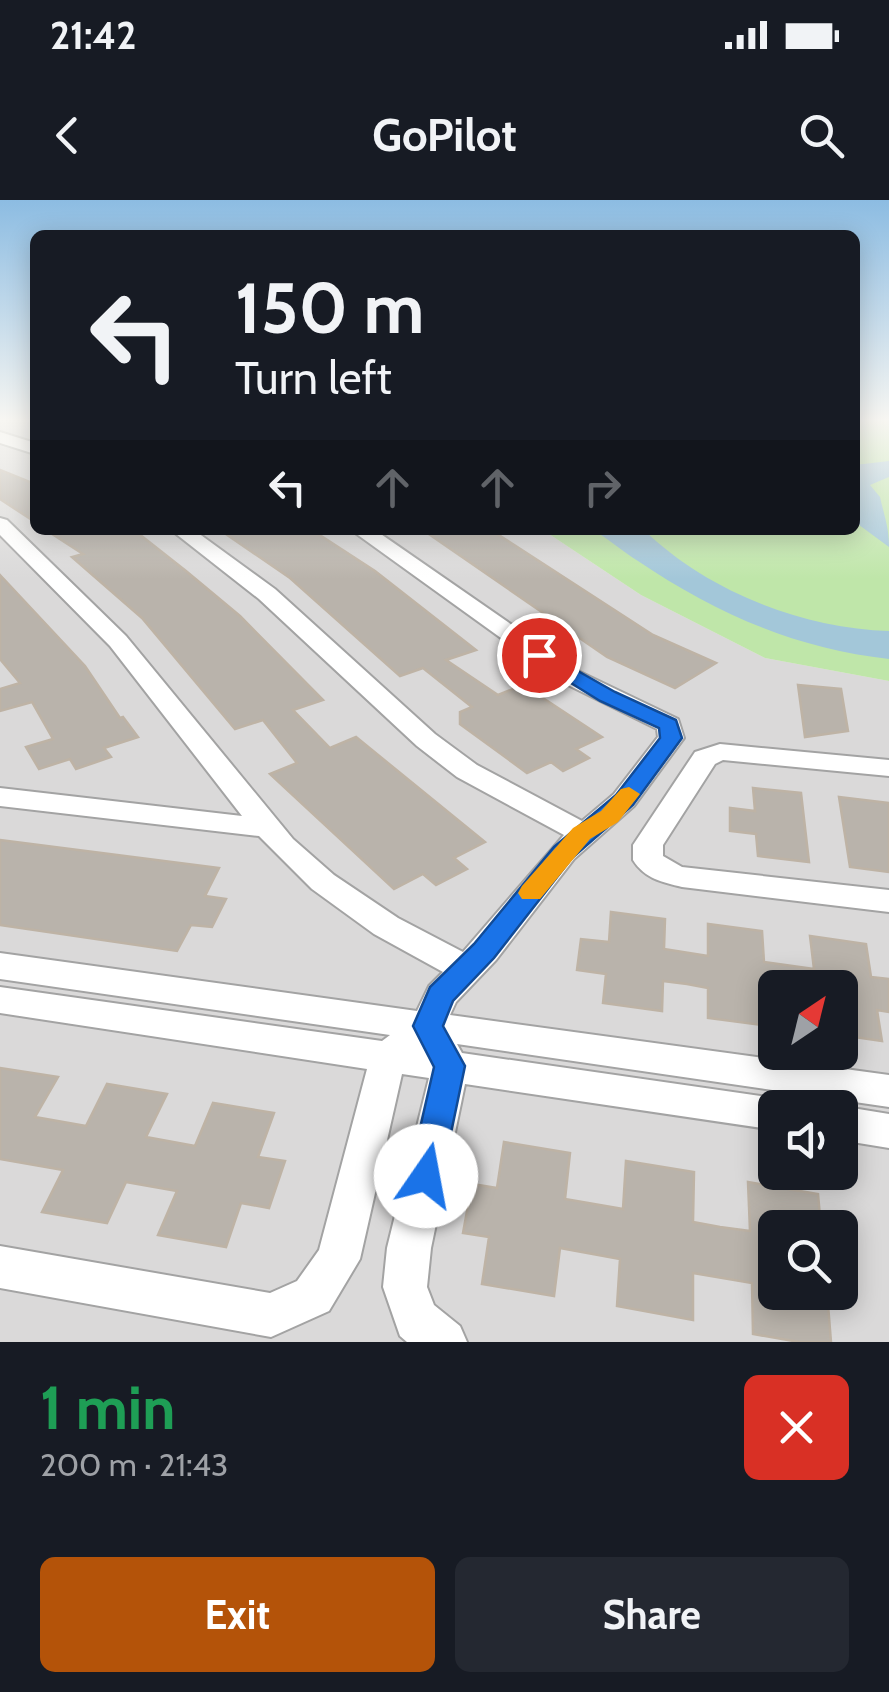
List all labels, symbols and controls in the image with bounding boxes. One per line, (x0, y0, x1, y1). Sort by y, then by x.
text: 21:42 (50, 12, 136, 59)
icon: back (40, 108, 95, 163)
text: GoPilot (372, 108, 517, 162)
icon: search (794, 108, 849, 163)
text: 150 m (235, 265, 424, 351)
icon: left (70, 270, 200, 400)
text: Turn left (235, 351, 392, 405)
icon: left (260, 460, 315, 515)
icon: ahead (365, 460, 420, 515)
icon: ahead (470, 460, 525, 515)
icon: right (575, 460, 630, 515)
pin (497, 613, 582, 698)
icon: arrive (512, 628, 567, 683)
north arrow (758, 970, 858, 1070)
map controls (758, 970, 858, 1310)
button: sound (758, 1090, 858, 1190)
position arrow (374, 1124, 478, 1228)
button: search (758, 1210, 858, 1310)
text: 1 min (40, 1371, 175, 1444)
button: close (744, 1375, 849, 1480)
text: 200 m · 21:43 (40, 1445, 228, 1484)
button: Exit (40, 1557, 435, 1672)
button: Share (455, 1557, 849, 1672)

